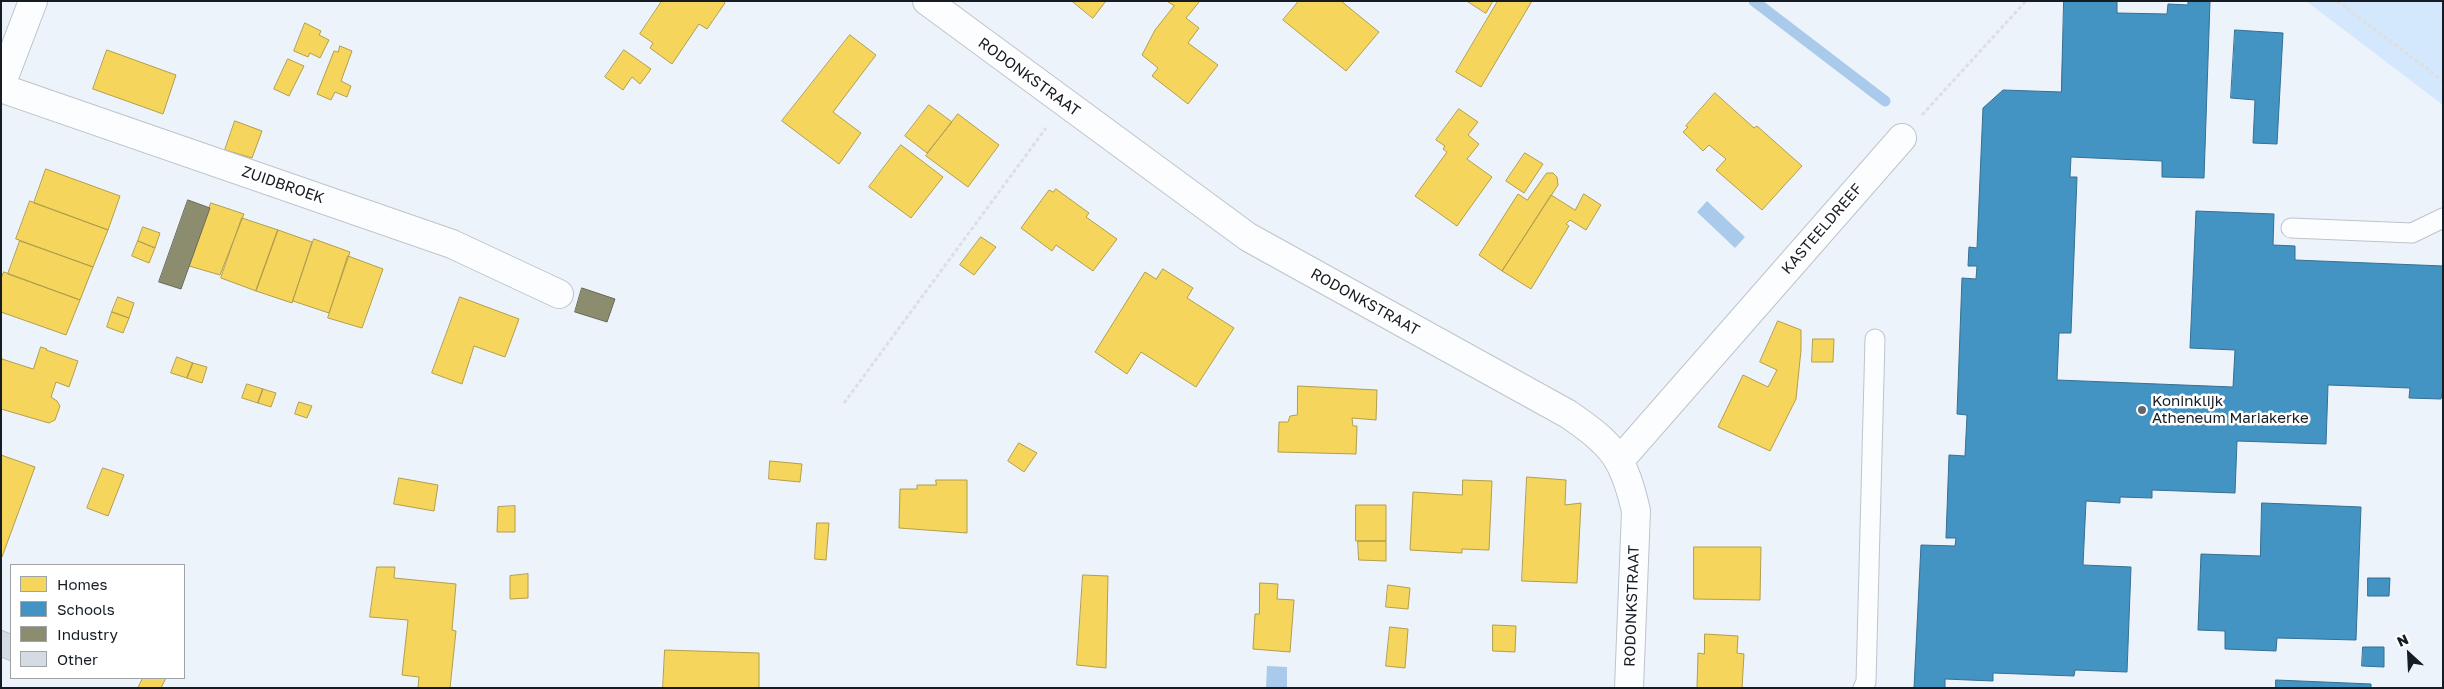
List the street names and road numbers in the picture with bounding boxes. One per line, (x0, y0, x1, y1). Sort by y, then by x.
street label: RODONKSTRAAT (974, 34, 1084, 120)
street label: ZUIDBROEK (239, 162, 327, 208)
street label: KASTEELDREEF (1778, 180, 1866, 278)
street label: RODONKSTRAAT (1307, 265, 1423, 339)
street label: RODONKSTRAAT (1621, 545, 1643, 667)

